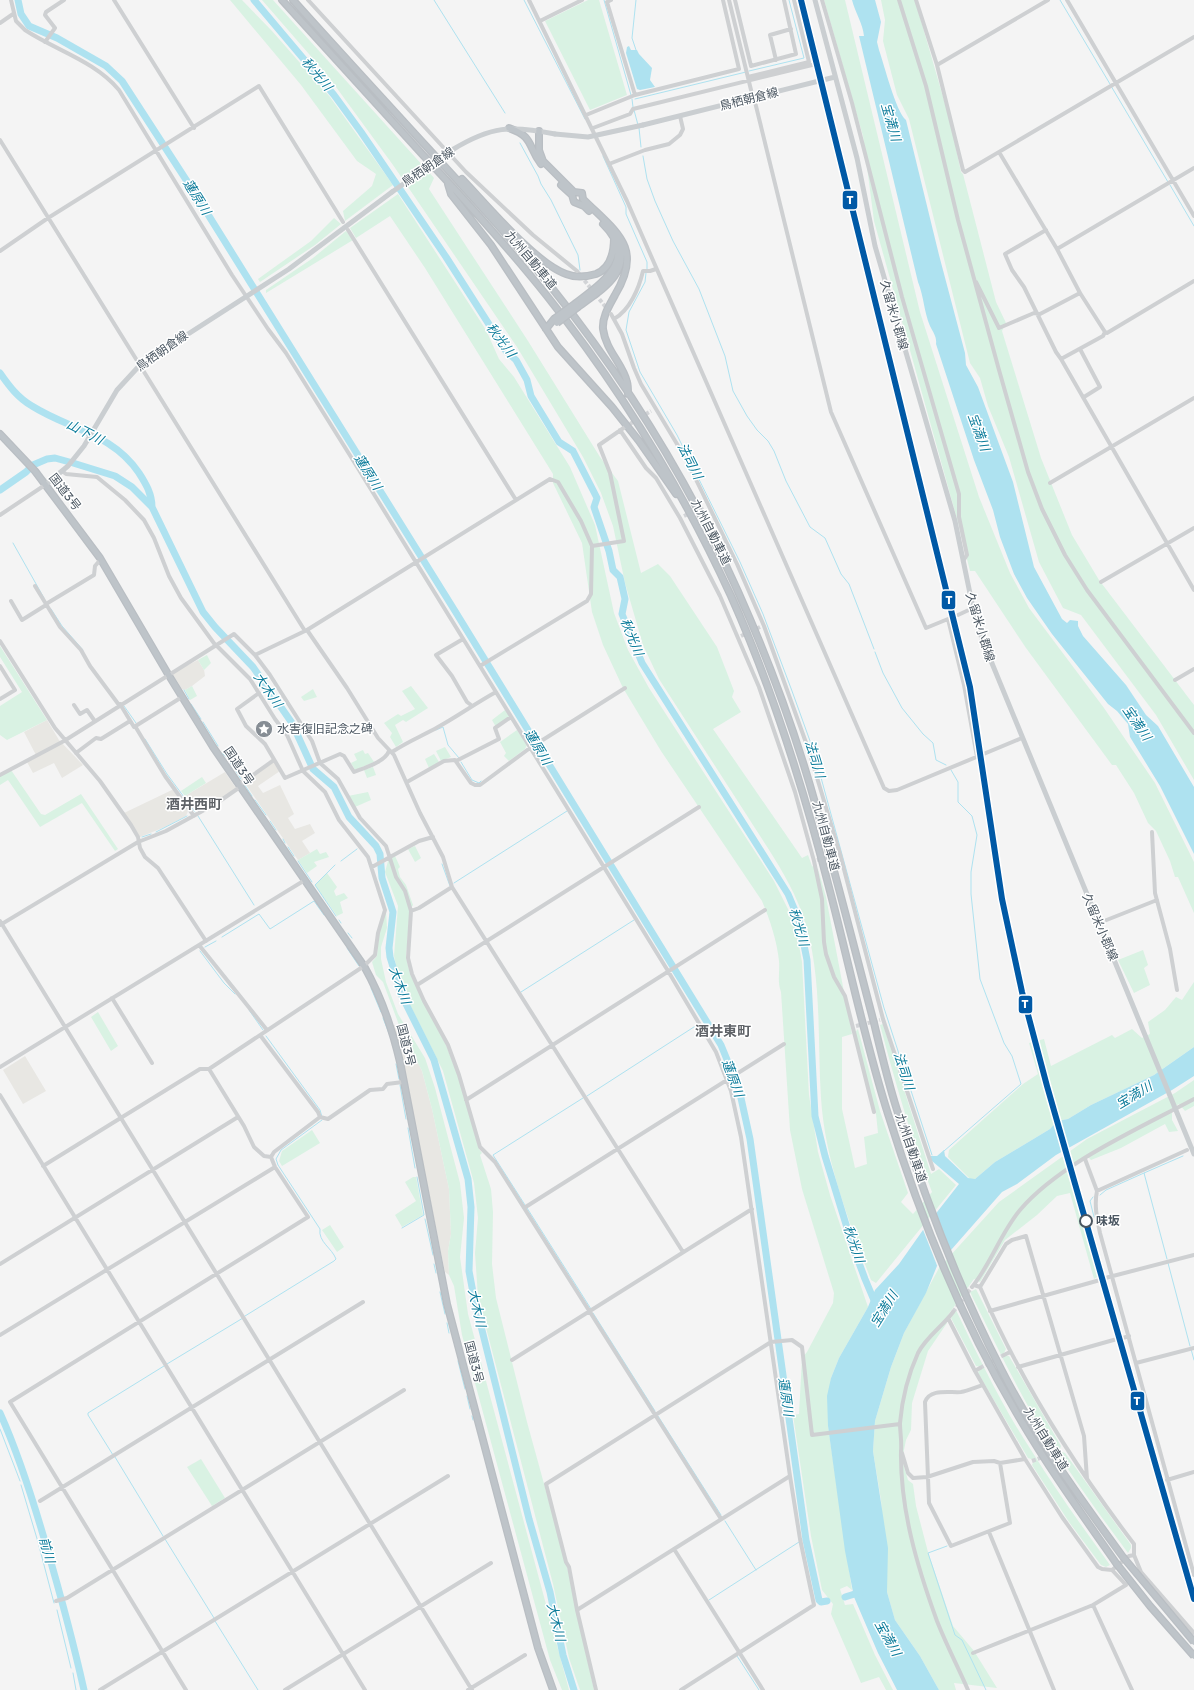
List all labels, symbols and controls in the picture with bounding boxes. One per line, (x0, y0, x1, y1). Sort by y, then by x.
water label: 秋光川 (299, 54, 337, 95)
street label: 鳥栖朝倉線 (718, 85, 780, 113)
water label: 宝満川 (878, 101, 904, 145)
street label: 鳥栖朝倉線 (399, 144, 457, 190)
water label: 蓮原川 (180, 176, 215, 219)
line badge: T (842, 190, 858, 210)
text: T (847, 194, 854, 207)
street label: 九州自動車道 (502, 228, 560, 292)
street label: 久留米小郡線 (877, 278, 911, 352)
water label: 秋光川 (483, 320, 520, 362)
street label: 鳥栖朝倉線 (133, 328, 191, 374)
water label: 宝満川 (965, 411, 993, 455)
water label: 山下川 (64, 416, 108, 448)
water label: 法司川 (674, 440, 706, 484)
water label: 蓮原川 (351, 451, 386, 494)
street label: 国道3号 (46, 471, 84, 513)
street label: 九州自動車道 (688, 497, 734, 567)
line badge: T (941, 590, 956, 610)
street label: 久留米小郡線 (963, 591, 997, 663)
text: T (946, 594, 953, 607)
water label: 秋光川 (618, 616, 647, 660)
water label: 大木川 (251, 670, 286, 712)
water label: 宝満川 (1120, 703, 1155, 745)
place icon: 水害復旧記念之碑 (254, 719, 274, 739)
place label: 水害復旧記念之碑 (277, 722, 373, 736)
water label: 蓮原川 (522, 726, 555, 769)
water label: 法司川 (802, 738, 828, 782)
street label: 国道3号 (221, 744, 257, 788)
district label: 酒井西町 (166, 796, 222, 813)
street label: 九州自動車道 (810, 799, 842, 873)
street label: 久留米小郡線 (1079, 891, 1121, 963)
water label: 秋光川 (786, 906, 812, 950)
water label: 大木川 (386, 964, 414, 1008)
line badge: T (1018, 995, 1033, 1014)
text: T (1022, 998, 1029, 1011)
street label: 国道3号 (394, 1022, 418, 1068)
district label: 酒井東町 (695, 1023, 751, 1040)
water label: 法司川 (891, 1050, 918, 1094)
water label: 蓮原川 (719, 1057, 747, 1101)
water label: 宝満川 (1113, 1078, 1156, 1111)
street label: 九州自動車道 (893, 1112, 929, 1184)
marker: 味坂 (1079, 1214, 1093, 1228)
place label: 味坂 (1096, 1214, 1120, 1228)
water label: 秋光川 (841, 1223, 868, 1267)
water label: 大木川 (465, 1287, 489, 1331)
water label: 宝満川 (867, 1287, 902, 1330)
street label: 国道3号 (462, 1339, 486, 1385)
water label: 蓮原川 (776, 1377, 796, 1419)
line badge: T (1130, 1391, 1145, 1411)
text: T (1134, 1395, 1141, 1408)
street label: 九州自動車道 (1021, 1405, 1071, 1473)
water label: 前川 (36, 1535, 58, 1566)
water label: 大木川 (544, 1601, 568, 1645)
water label: 宝満川 (872, 1617, 905, 1660)

